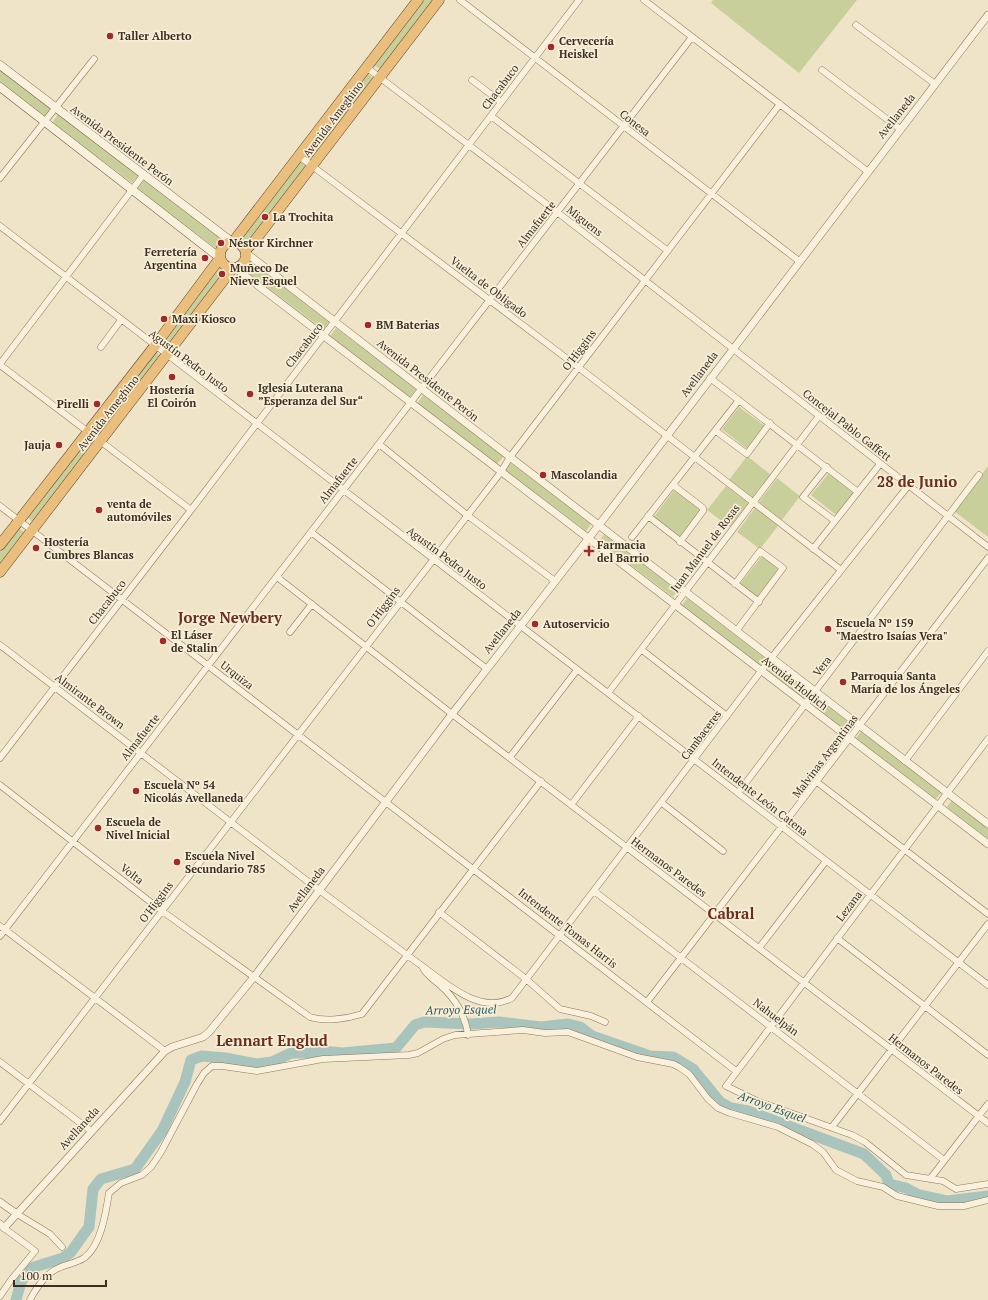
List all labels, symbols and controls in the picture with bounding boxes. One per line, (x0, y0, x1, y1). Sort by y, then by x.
place label: Taller Alberto (118, 29, 192, 43)
marker: Taller Alberto (105, 31, 115, 41)
place label: Cervecería Heiskel (559, 34, 614, 61)
marker: Cervecería Heiskel (546, 42, 556, 52)
street label: Chacabuco (478, 62, 522, 112)
street label: Avenida Ameghino (300, 78, 366, 160)
street label: Avellaneda (874, 90, 918, 141)
street label: Avenida Presidente Perón (68, 102, 177, 189)
street label: Conesa (617, 107, 654, 140)
street label: Almafuerte (513, 198, 559, 250)
street label: Miguens (564, 203, 606, 240)
place label: La Trochita (273, 210, 333, 224)
marker: La Trochita (260, 212, 270, 222)
place label: Néstor Kirchner (229, 236, 313, 250)
marker: Néstor Kirchner (216, 238, 226, 248)
place label: Ferretería Argentina (144, 245, 197, 272)
marker: Ferretería Argentina (200, 253, 210, 263)
street label: Vuelta de Obligado (448, 254, 530, 320)
place label: Muñeco De Nieve Esquel (230, 261, 297, 288)
marker: Muñeco De Nieve Esquel (217, 269, 227, 279)
place label: Maxi Kiosco (172, 312, 236, 326)
marker: Maxi Kiosco (159, 314, 169, 324)
place label: BM Baterias (376, 318, 439, 332)
street label: Chacabuco (282, 320, 326, 370)
marker: BM Baterias (363, 320, 373, 330)
street label: Agustín Pedro Justo (146, 326, 232, 396)
street label: O'Higgins (559, 327, 599, 373)
street label: Avenida Presidente Perón (374, 336, 482, 424)
street label: Avellaneda (677, 348, 721, 400)
street label: Avenida Ameghino (74, 372, 142, 454)
marker: Hostería El Coirón (167, 372, 177, 382)
place label: Iglesia Luterana ”Esperanza del Sur“ (258, 381, 363, 408)
place label: Hostería El Coirón (148, 383, 196, 410)
street label: Concejal Pablo Gaffett (800, 386, 894, 464)
marker: Iglesia Luterana ”Esperanza del Sur“ (245, 389, 255, 399)
place label: Pirelli (57, 397, 89, 411)
marker: Pirelli (92, 399, 102, 409)
place label: Jauja (24, 438, 51, 452)
marker: Jauja (54, 440, 64, 450)
street label: Almafuerte (315, 454, 361, 506)
place label: Mascolandia (551, 468, 617, 482)
marker: Mascolandia (538, 470, 548, 480)
district label: 28 de Junio (877, 471, 957, 491)
place label: venta de automóviles (106, 497, 172, 524)
street label: Juan Manuel de Rosas (667, 501, 743, 595)
marker: venta de automóviles (94, 505, 104, 515)
street label: Agustín Pedro Justo (404, 523, 490, 593)
place label: Hostería Cumbres Blancas (44, 535, 134, 562)
place label: Farmacia del Barrio (597, 538, 650, 565)
marker: Hostería Cumbres Blancas (31, 543, 41, 553)
marker: Farmacia del Barrio (584, 546, 594, 556)
street label: Chacabuco (85, 577, 129, 627)
street label: O'Higgins (363, 584, 403, 630)
street label: Avellaneda (480, 605, 524, 656)
district label: Jorge Newbery (178, 607, 283, 627)
place label: Escuela Nº 159 "Maestro Isaías Vera" (836, 616, 948, 643)
place label: Autoservicio (543, 617, 610, 631)
marker: Autoservicio (530, 619, 540, 629)
marker: Escuela Nº 159 "Maestro Isaías Vera" (823, 624, 833, 634)
place label: El Láser de Stalin (171, 628, 218, 655)
marker: El Láser de Stalin (158, 636, 168, 646)
street label: Avenida Holdich (759, 653, 831, 714)
street label: Vera (810, 653, 834, 679)
street label: Urquiza (218, 658, 257, 693)
place label: Parroquia Santa María de los Ángeles (851, 669, 960, 696)
street label: Almirante Brown (52, 670, 128, 732)
marker: Parroquia Santa María de los Ángeles (838, 677, 848, 687)
street label: Cambaceres (678, 707, 724, 763)
street label: Almafuerte (117, 711, 163, 763)
street label: Malvinas Argentinas (789, 711, 861, 800)
street label: Intendente León Catena (709, 755, 811, 839)
place label: Escuela Nº 54 Nicolás Avellaneda (144, 778, 243, 805)
marker: Escuela Nº 54 Nicolás Avellaneda (131, 786, 141, 796)
place label: Escuela de Nivel Inicial (106, 815, 170, 842)
marker: Escuela de Nivel Inicial (93, 823, 103, 833)
street label: Hermanos Paredes (628, 834, 710, 900)
place label: Escuela Nivel Secundario 785 (185, 849, 266, 876)
marker: Escuela Nivel Secundario 785 (172, 857, 182, 867)
street label: Volta (118, 861, 147, 888)
street label: Avellaneda (284, 863, 328, 915)
street label: O'Higgins (136, 879, 176, 925)
street label: Intendente Tomas Harris (516, 885, 620, 971)
street label: Lezana (833, 888, 865, 924)
district label: Cabral (708, 903, 754, 923)
street label: Nahuelpán (750, 995, 802, 1039)
water label: Arroyo Esquel (424, 1001, 497, 1018)
district label: Lennart Englud (216, 1030, 328, 1050)
street label: Hermanos Paredes (886, 1030, 966, 1098)
water label: Arroyo Esquel (735, 1087, 809, 1126)
street label: Avellaneda (56, 1103, 102, 1153)
scale bar (14, 1262, 106, 1288)
text: 100 m (20, 1268, 53, 1283)

